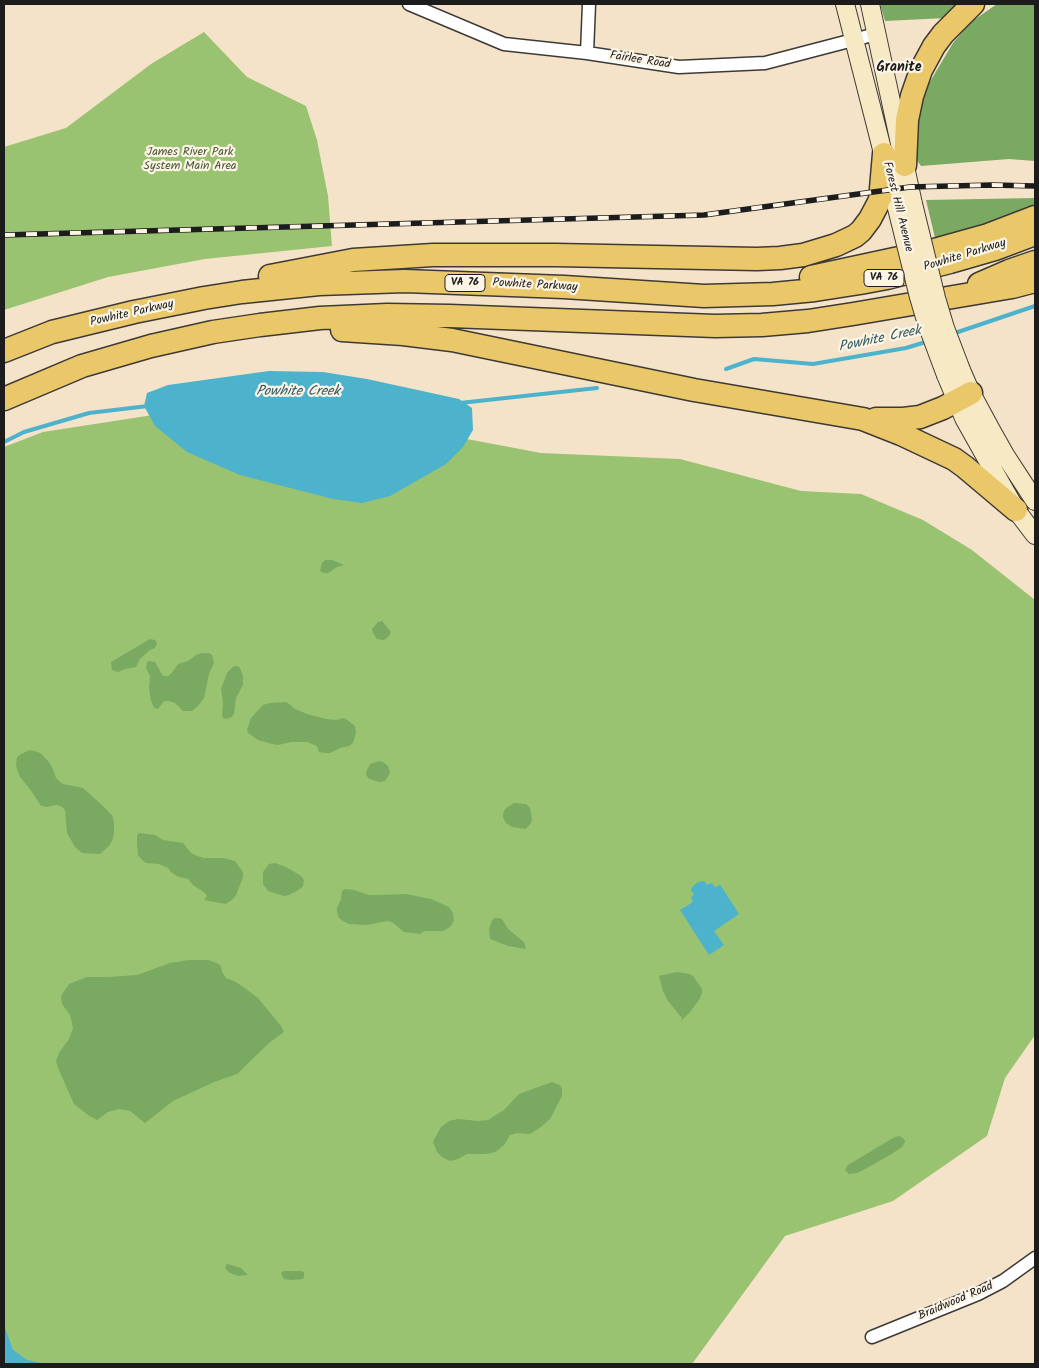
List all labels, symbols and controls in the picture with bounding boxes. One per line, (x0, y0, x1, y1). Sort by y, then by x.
street label: Fairlee Road (609, 49, 671, 73)
district label: Granite (876, 61, 922, 77)
park label: James River Park System Main Area (144, 146, 236, 174)
street label: Forest Hill Avenue (879, 160, 915, 254)
street label: Powhite Parkway (922, 237, 1008, 275)
road number: VA 76 (864, 270, 904, 286)
road number: VA 76 (445, 274, 485, 292)
street label: Powhite Parkway (492, 277, 578, 295)
street label: Powhite Parkway (89, 297, 175, 331)
water label: Powhite Creek (837, 323, 923, 357)
water label: Powhite Creek (256, 385, 340, 401)
street label: Braidwood Road (916, 1280, 996, 1324)

